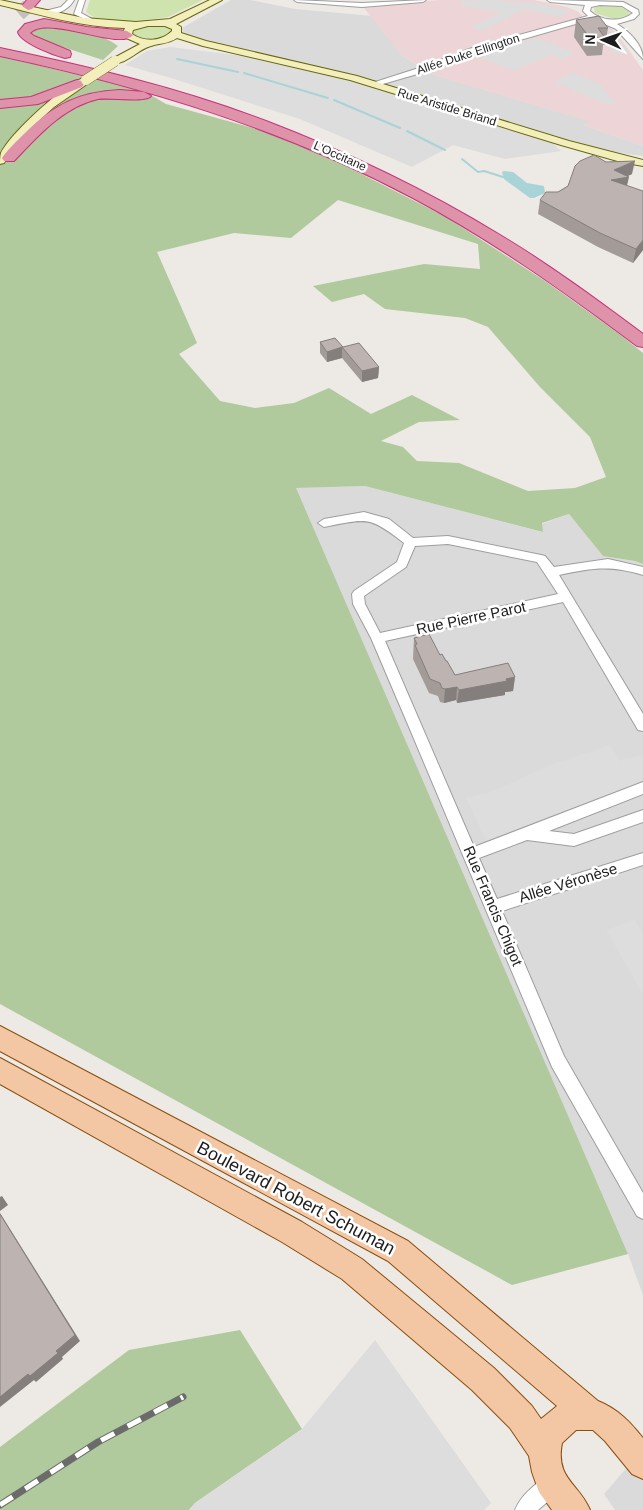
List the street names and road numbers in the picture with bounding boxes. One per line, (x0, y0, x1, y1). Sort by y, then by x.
street label: Allée Duke Ellington (415, 31, 521, 77)
street label: Rue Aristide Briand (396, 85, 498, 129)
street label: L'Occitane (311, 138, 369, 174)
street label: Rue Pierre Parot (414, 597, 528, 637)
street label: Rue Francis Chigot (461, 843, 527, 969)
street label: Allée Véronèse (517, 860, 619, 906)
street label: Boulevard Robert Schuman (194, 1137, 398, 1259)

